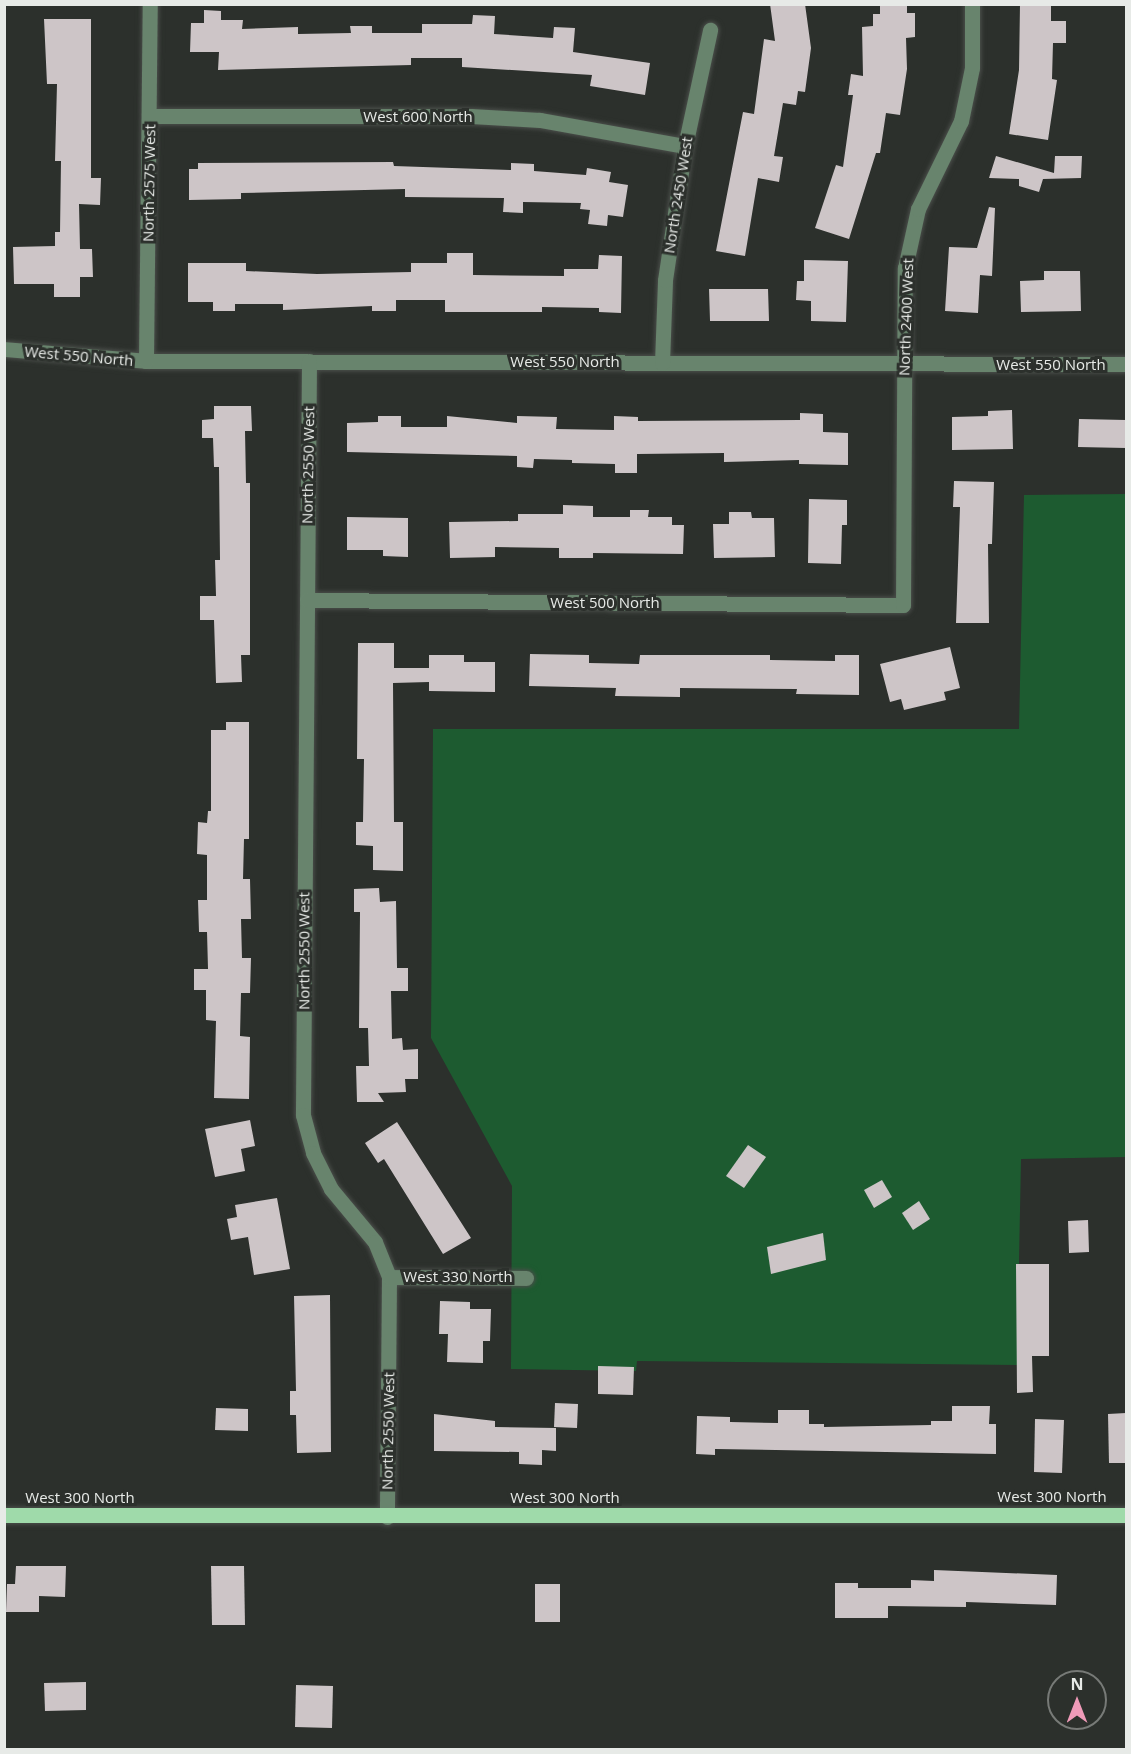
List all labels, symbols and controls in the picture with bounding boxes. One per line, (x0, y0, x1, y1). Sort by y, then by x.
street label: West 600 North (363, 108, 473, 126)
street label: North 2575 West (139, 124, 159, 242)
street label: North 2450 West (660, 135, 696, 255)
street label: North 2400 West (895, 258, 917, 376)
street label: West 550 North (24, 342, 134, 370)
street label: West 550 North (510, 353, 620, 371)
street label: West 550 North (996, 356, 1106, 374)
street label: North 2550 West (298, 406, 318, 524)
street label: West 500 North (550, 594, 660, 612)
street label: North 2550 West (295, 892, 313, 1010)
street label: West 330 North (403, 1268, 513, 1286)
street label: North 2550 West (378, 1372, 398, 1490)
street label: West 300 North (997, 1488, 1107, 1506)
street label: West 300 North (25, 1489, 135, 1507)
street label: West 300 North (510, 1489, 620, 1507)
north arrow (1047, 1670, 1107, 1730)
text: N (1070, 1673, 1084, 1695)

